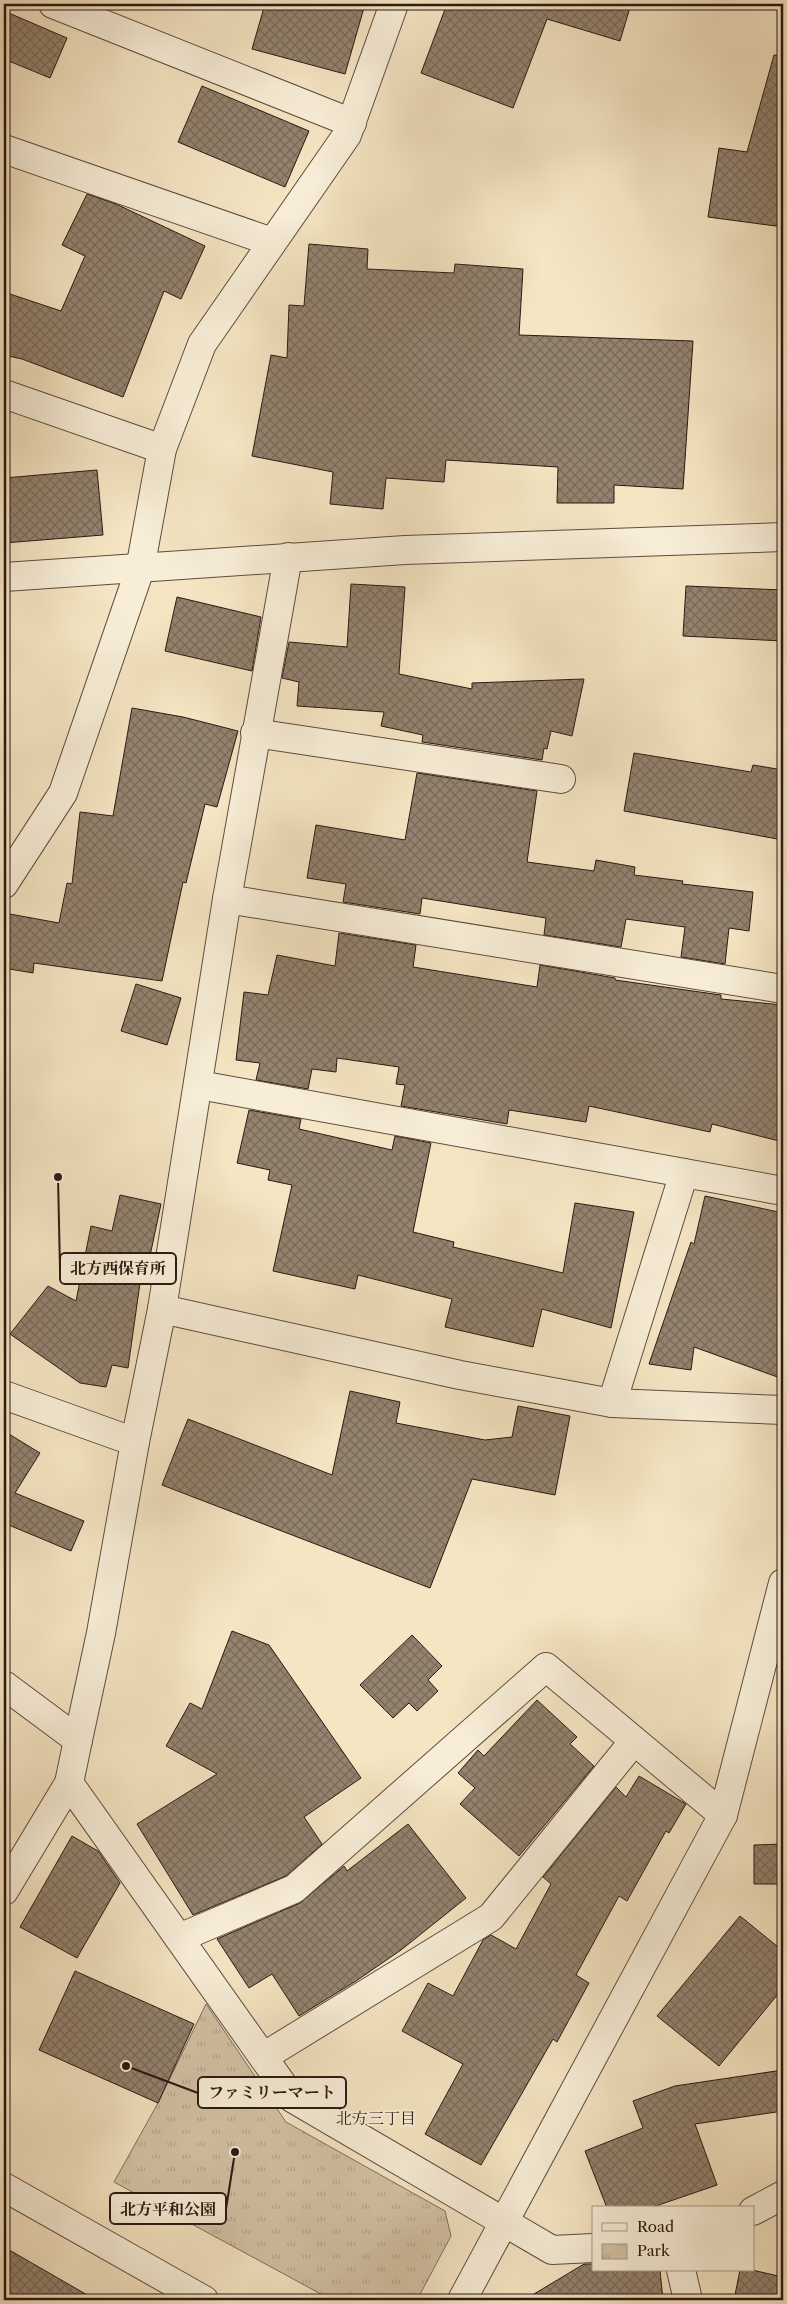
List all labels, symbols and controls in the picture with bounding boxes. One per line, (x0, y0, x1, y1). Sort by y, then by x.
callout: 北方西保育所 (60, 1253, 176, 1284)
text: 北方西保育所 (70, 1258, 166, 1278)
callout: ファミリーマート (198, 2077, 346, 2108)
text: ファミリーマート (208, 2082, 336, 2102)
district label: 北方三丁目 (336, 2108, 416, 2128)
callout: 北方平和公園 (110, 2193, 226, 2224)
text: 北方平和公園 (120, 2199, 216, 2219)
legend (592, 2206, 754, 2272)
text: Road (637, 2217, 674, 2236)
text: Park (637, 2241, 671, 2260)

